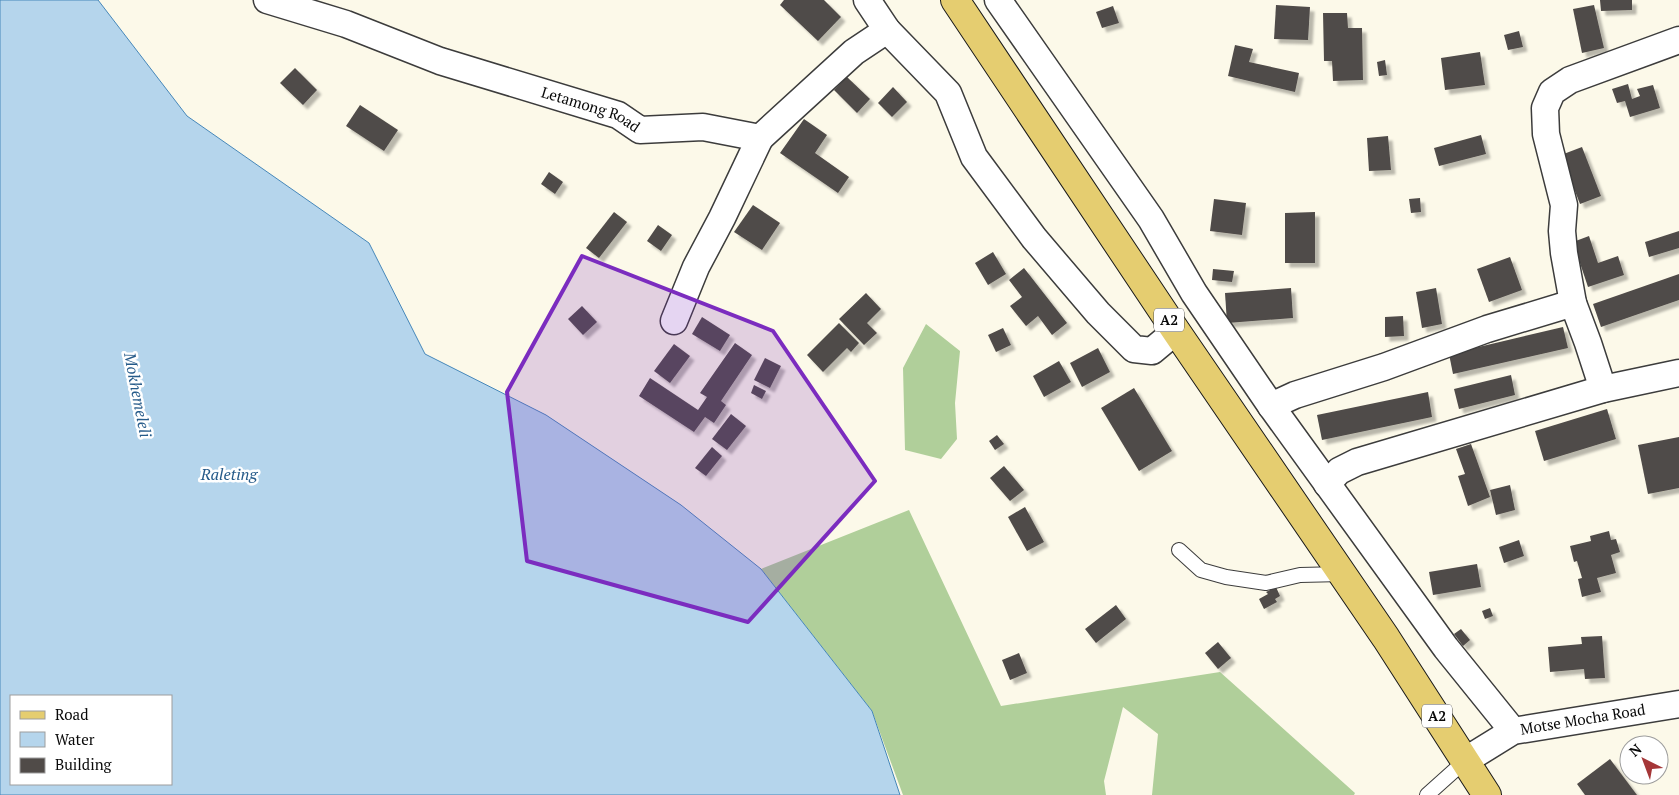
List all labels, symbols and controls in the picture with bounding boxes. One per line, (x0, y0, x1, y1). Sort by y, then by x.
street label: Letamong Road (539, 81, 644, 136)
road number: A2 (1154, 308, 1184, 332)
water label: Mokhemeleli (119, 350, 157, 440)
water label: Raleting (200, 463, 258, 485)
legend (10, 695, 172, 785)
street label: Motse Mocha Road (1519, 699, 1647, 739)
text: Road (55, 704, 88, 724)
road number: A2 (1422, 704, 1452, 728)
text: Water (55, 729, 95, 749)
north arrow (1619, 735, 1669, 785)
text: N (1625, 739, 1646, 761)
text: Building (55, 754, 113, 774)

